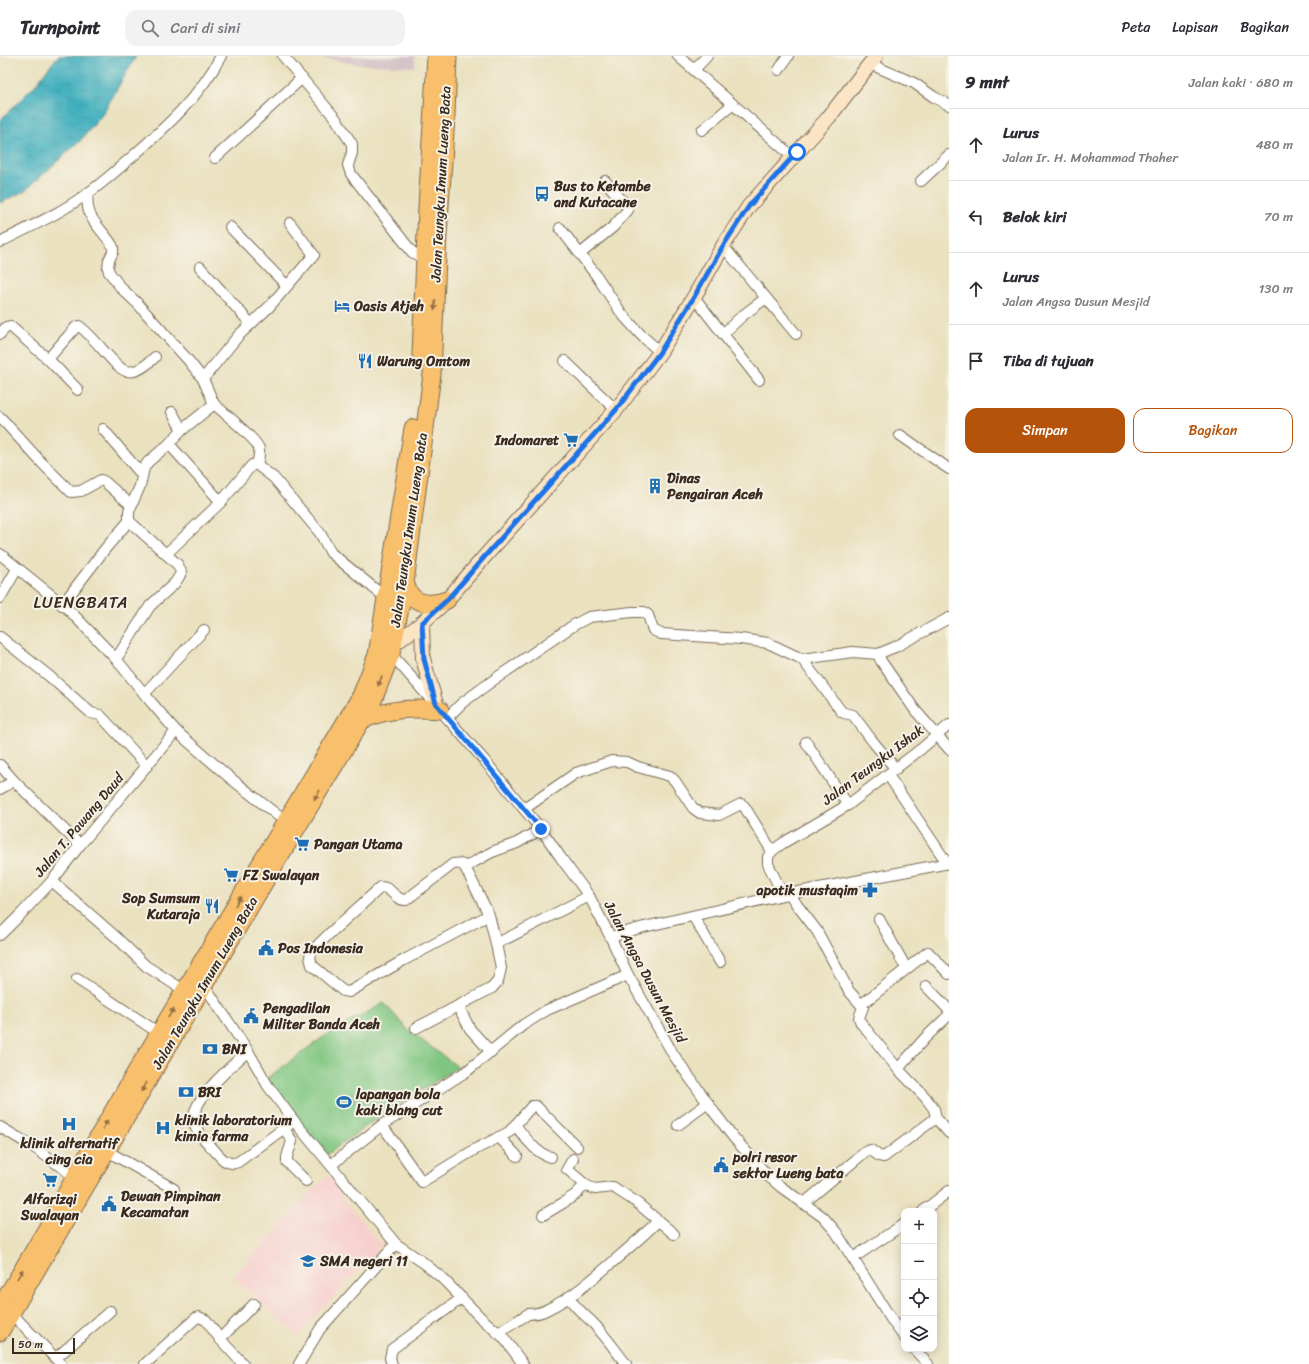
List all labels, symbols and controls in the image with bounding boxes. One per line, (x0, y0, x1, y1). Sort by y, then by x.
search box (125, 10, 405, 46)
text: Turnpoint (20, 11, 101, 44)
text: Cari di sini (171, 15, 240, 41)
text: Peta (1121, 15, 1150, 40)
text: Lapisan (1172, 15, 1218, 40)
text: Bagikan (1240, 15, 1289, 40)
icon: search (139, 17, 161, 39)
text: 9 mnt (965, 67, 1009, 97)
text: Jalan kaki · 680 m (1189, 71, 1293, 94)
street label: Jalan Teungku Imum Lueng Bata (423, 85, 459, 284)
text: Lurus (1003, 120, 1039, 146)
text: 480 m (1255, 133, 1293, 156)
icon: ahead (965, 134, 987, 156)
route start (788, 143, 806, 161)
text: Jalan Ir. H. Mohammad Thaher (1003, 146, 1178, 169)
place label: Bus to Ketambe and Kutacane (553, 174, 651, 215)
bus stop icon: Bus to Ketambe and Kutacane (533, 185, 551, 203)
text: Belok kiri (1003, 204, 1066, 230)
text: 70 m (1264, 205, 1293, 228)
icon: left (965, 206, 987, 228)
text: Lurus (1003, 264, 1039, 290)
text: 130 m (1259, 277, 1293, 300)
icon: ahead (965, 278, 987, 300)
text: Jalan Angsa Dusun Mesjid (1003, 290, 1150, 313)
place label: Oasis Atjeh (353, 294, 425, 319)
hotel icon: Oasis Atjeh (333, 297, 351, 315)
one-way arrow (432, 299, 438, 312)
text: Tiba di tujuan (1003, 348, 1094, 374)
place label: Warung Omtom (377, 349, 470, 374)
icon: arrive (965, 350, 987, 372)
restaurant icon: Warung Omtom (356, 352, 374, 370)
button: Simpan (965, 408, 1125, 453)
button: Bagikan (1133, 408, 1293, 453)
place label: Indomaret (494, 428, 560, 453)
street label: Jalan Teungku Imum Lueng Bata (383, 431, 435, 630)
supermarket icon: Indomaret (562, 431, 580, 449)
place label: Dinas Pengairan Aceh (667, 466, 764, 507)
building icon: Dinas Pengairan Aceh (646, 477, 664, 495)
district label: LUENGBATA (34, 588, 128, 617)
one-way arrow (377, 676, 383, 688)
street label: Jalan Teungku Ishak (816, 718, 930, 812)
street label: Jalan T. Pawang Daud (27, 766, 131, 884)
one-way arrow (313, 789, 320, 801)
route end (532, 820, 550, 838)
place label: Pangan Utama (314, 832, 403, 857)
supermarket icon: Pangan Utama (293, 835, 311, 853)
place label: FZ Swalayan (242, 863, 320, 888)
supermarket icon: FZ Swalayan (222, 866, 240, 884)
place label: apotik mustaqim (756, 878, 858, 903)
pharmacy icon: apotik mustaqim (861, 881, 879, 899)
place label: Sop Sumsum Kutaraja (121, 886, 200, 927)
street label: Jalan Teungku Imum Lueng Bata (145, 892, 265, 1075)
one-way arrow (235, 895, 242, 907)
street label: Jalan Angsa Dusun Mesjid (596, 895, 694, 1049)
restaurant icon: Sop Sumsum Kutaraja (203, 897, 221, 915)
place label: Pos Indonesia (278, 936, 364, 961)
public building icon: Pos Indonesia (257, 939, 275, 957)
place label: Pengadilan Militer Banda Aceh (262, 996, 381, 1037)
one-way arrow (168, 1007, 175, 1019)
public building icon: Pengadilan Militer Banda Aceh (242, 1007, 260, 1025)
place label: BNI (222, 1037, 248, 1062)
bank icon: BNI (201, 1040, 219, 1058)
place label: BRI (198, 1080, 222, 1105)
one-way arrow (140, 1081, 147, 1093)
place label: lapangan bola kaki blang cut (355, 1082, 444, 1123)
bank icon: BRI (177, 1083, 195, 1101)
sports icon: lapangan bola kaki blang cut (335, 1093, 353, 1111)
place label: klinik laboratorium kimia farma (174, 1108, 292, 1149)
hospital icon: klinik alternatif cing cia (60, 1115, 78, 1133)
one-way arrow (101, 1119, 108, 1131)
hospital icon: klinik laboratorium kimia farma (154, 1119, 172, 1137)
place label: klinik alternatif cing cia (19, 1131, 121, 1172)
place label: polri resor sektor Lueng bata (732, 1145, 844, 1186)
public building icon: polri resor sektor Lueng bata (712, 1156, 730, 1174)
supermarket icon: Alfarizqi Swalayan (41, 1171, 59, 1189)
place label: Dewan Pimpinan Kecamatan (120, 1184, 221, 1225)
place label: Alfarizqi Swalayan (20, 1187, 80, 1228)
public building icon: Dewan Pimpinan Kecamatan (100, 1195, 118, 1213)
map controls (901, 1208, 937, 1352)
button: + (901, 1208, 937, 1244)
button: − (901, 1244, 937, 1280)
place label: SMA negeri 11 (319, 1249, 408, 1274)
school or university icon: SMA negeri 11 (299, 1252, 317, 1270)
one-way arrow (16, 1269, 24, 1279)
button: locate (901, 1280, 937, 1316)
button: layers (901, 1316, 937, 1352)
text: 50 m (18, 1335, 43, 1354)
scale bar (12, 1336, 75, 1355)

